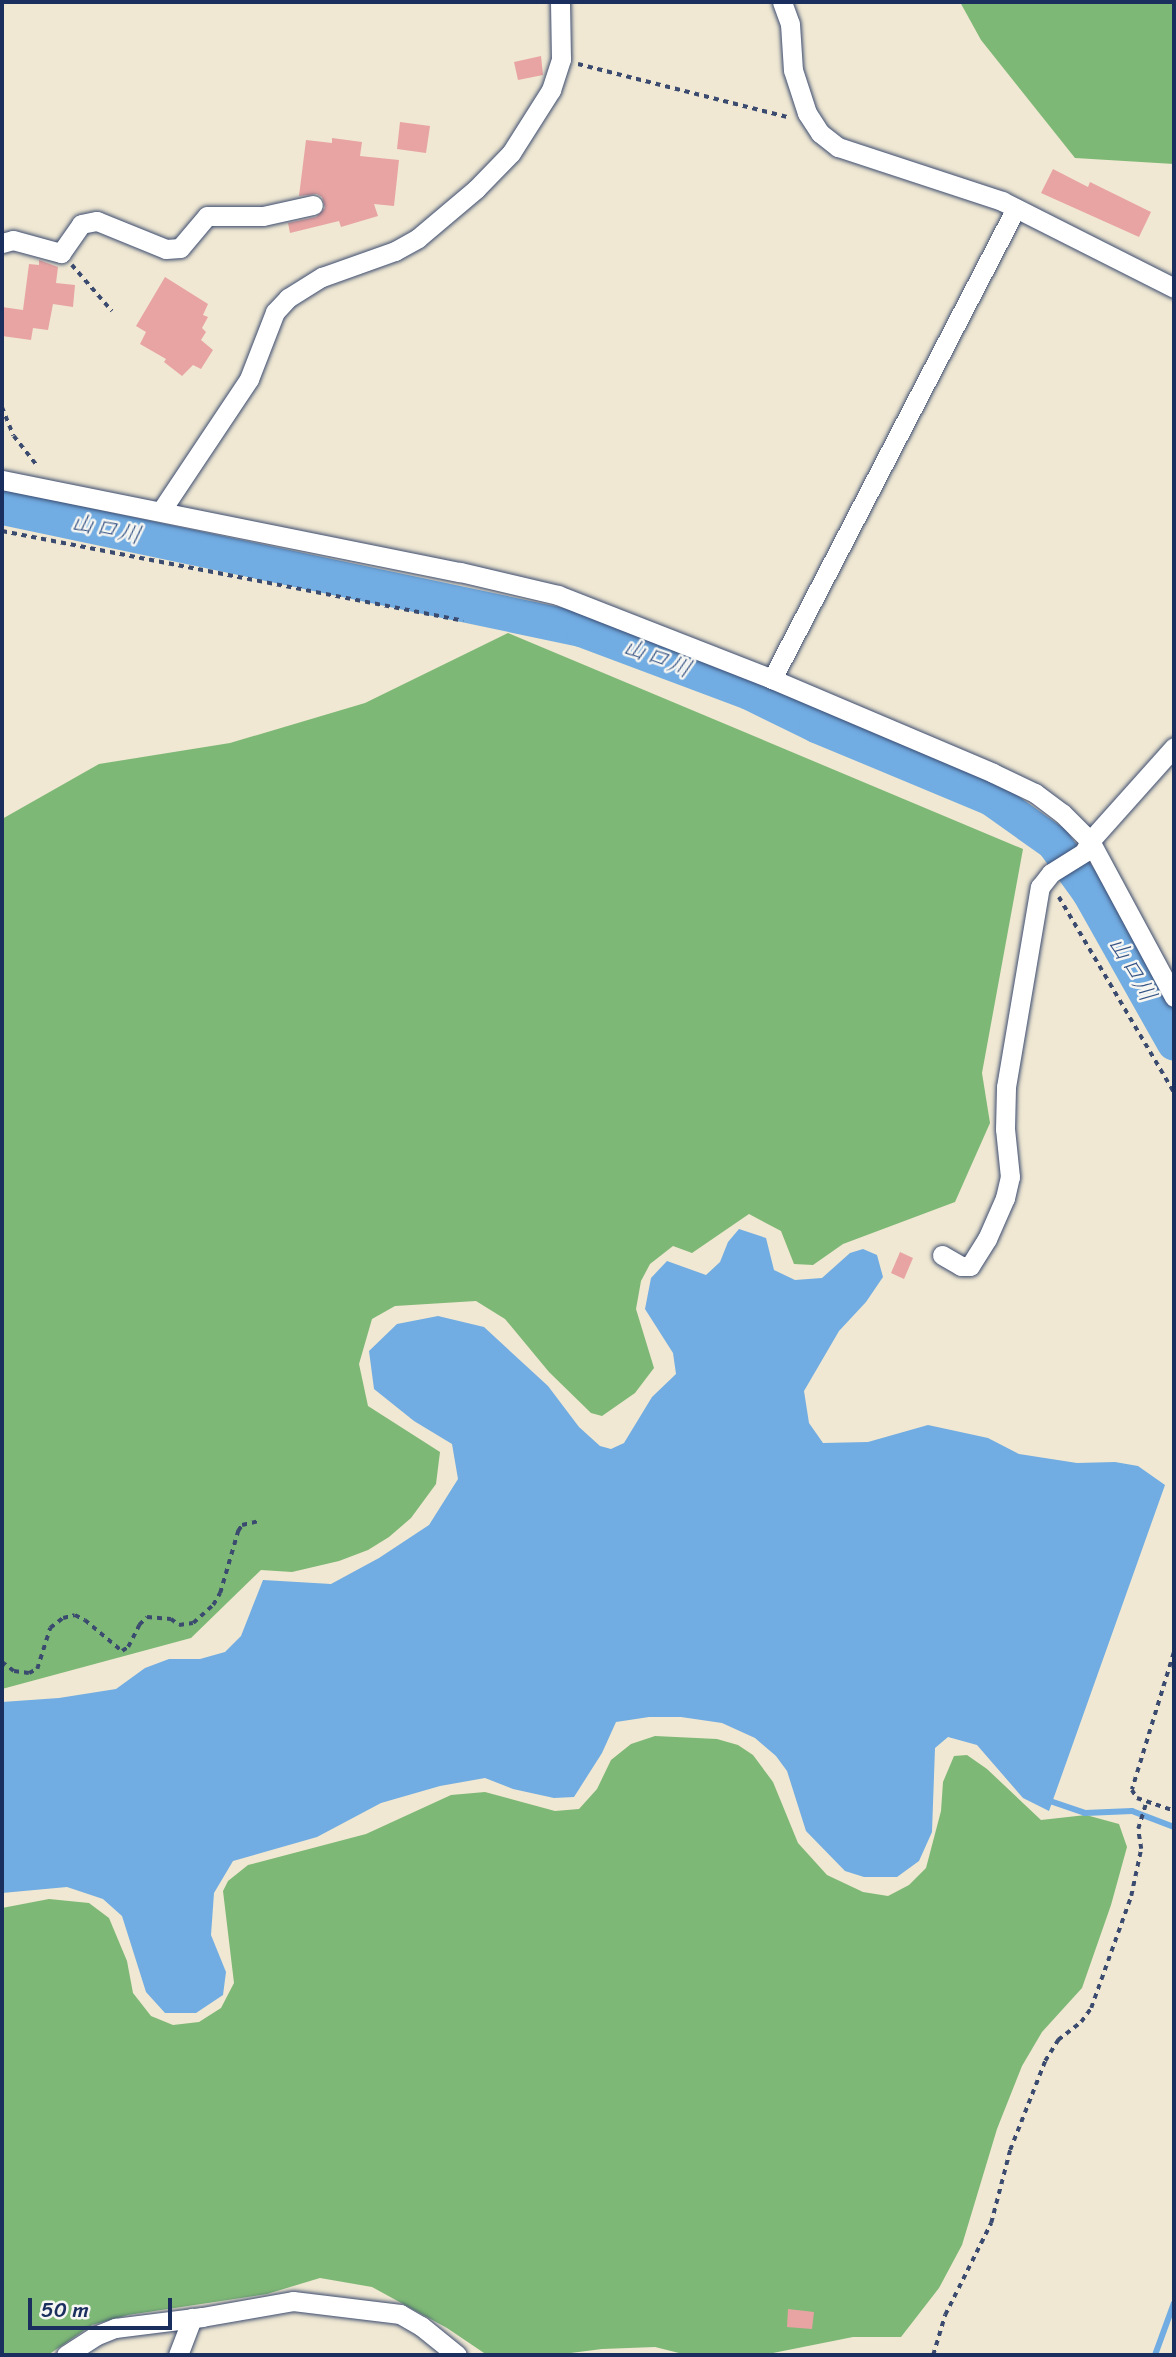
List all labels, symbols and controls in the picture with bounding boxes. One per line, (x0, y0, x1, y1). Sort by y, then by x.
water label: 山口川 (68, 507, 144, 551)
water label: 山口川 (618, 632, 696, 684)
water label: 山口川 (1102, 931, 1162, 1007)
scale bar (32, 2284, 175, 2328)
text: 50 m (41, 2291, 89, 2329)

